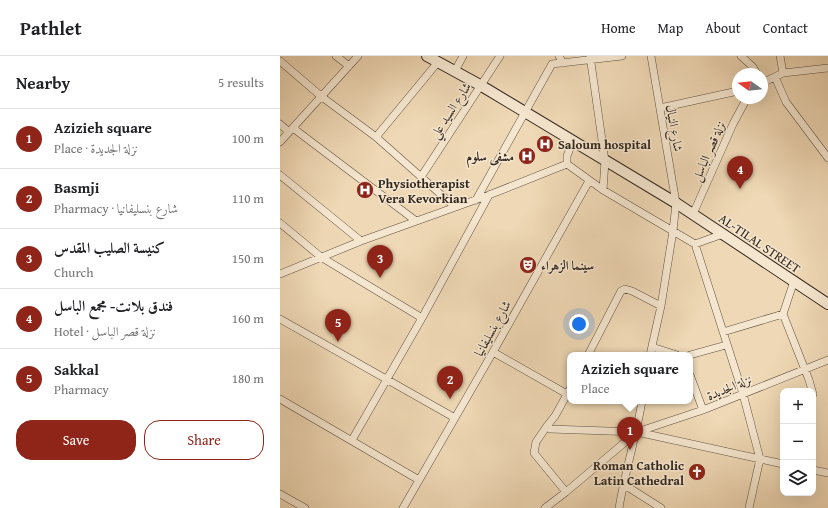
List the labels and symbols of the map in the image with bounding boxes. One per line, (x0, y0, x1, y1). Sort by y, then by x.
north arrow (732, 68, 768, 104)
street label: شارع السيد علي (425, 78, 479, 144)
street label: شارع النيال (659, 103, 688, 154)
street label: نزلة قصر الباسل (687, 118, 730, 185)
hospital icon: Saloum hospital (535, 134, 555, 154)
place label: Saloum hospital (558, 135, 651, 154)
hospital icon: مشفى سلوم (517, 146, 537, 166)
place label: مشفى سلوم (466, 147, 514, 168)
pin: 4 (727, 156, 753, 189)
place label: Physiotherapist Vera Kevorkian (378, 174, 470, 208)
hospital icon: Physiotherapist Vera Kevorkian (355, 180, 375, 200)
street label: AL-TILAL STREET (715, 209, 805, 278)
pin: 3 (367, 245, 393, 278)
theatre icon: سينما الزهراء (518, 255, 538, 275)
place label: سينما الزهراء (541, 256, 594, 275)
street label: شارع بنسليفانيا (469, 297, 517, 361)
pin: 5 (325, 309, 351, 342)
your location (569, 314, 589, 334)
pin: 2 (437, 366, 463, 399)
street label: نزلة الجديدة (704, 370, 755, 405)
pin: 1 (617, 417, 643, 450)
place label: Roman Catholic Latin Cathedral (593, 456, 684, 490)
church icon: Roman Catholic Latin Cathedral (687, 462, 707, 482)

